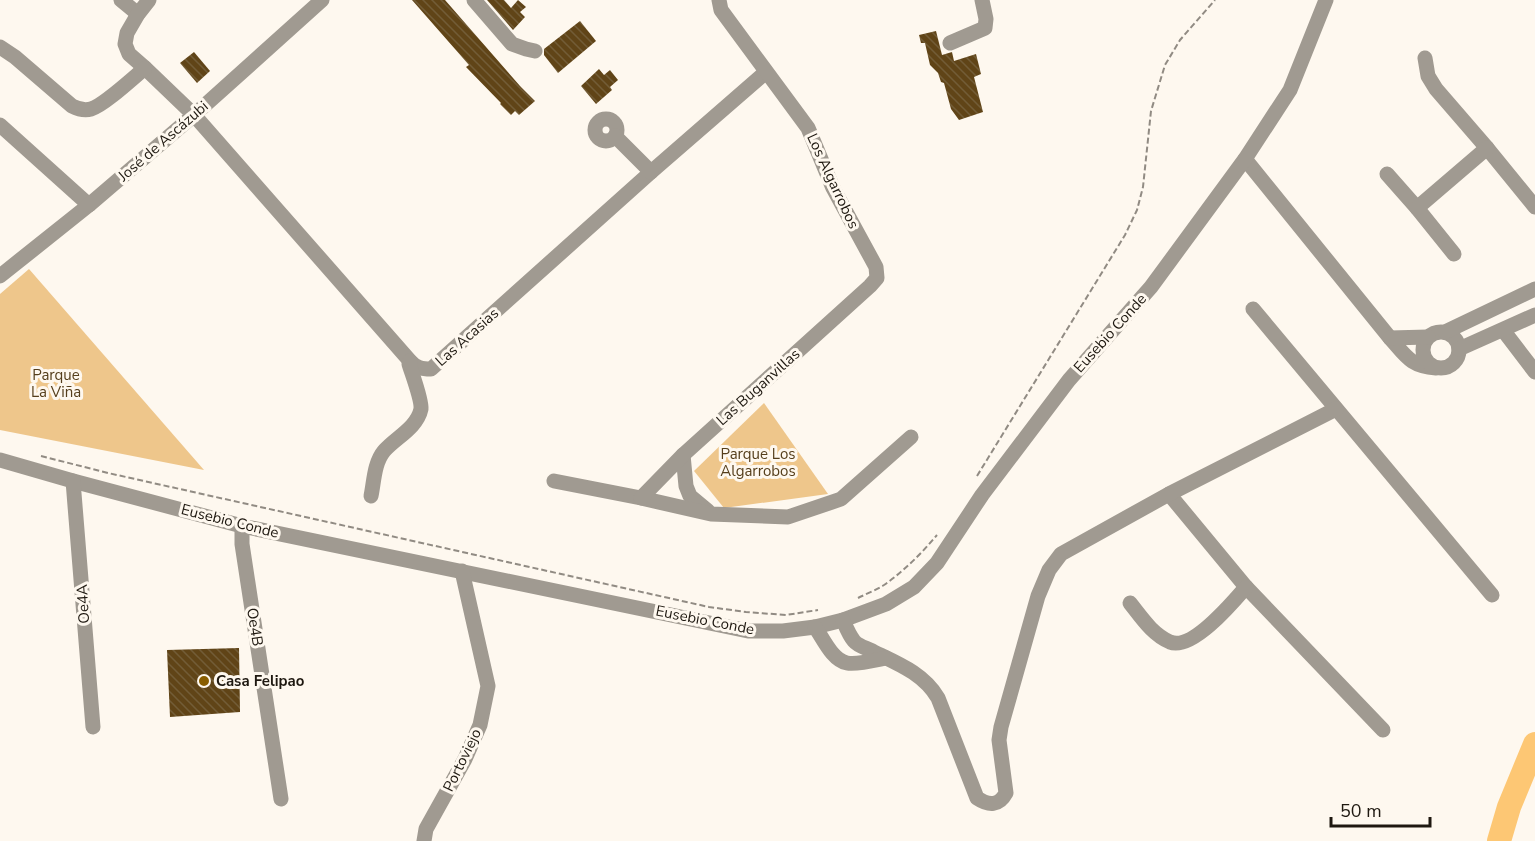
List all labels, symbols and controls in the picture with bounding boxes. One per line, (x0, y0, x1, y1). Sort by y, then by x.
street label: José de Ascázubi (113, 96, 212, 186)
street label: Los Algarrobos (802, 130, 864, 232)
street label: Eusebio Conde (1069, 289, 1151, 377)
street label: Las Acasias (431, 303, 503, 371)
street label: Las Buganvillas (712, 344, 804, 430)
park label: Parque La Viña (31, 365, 81, 402)
park label: Parque Los Algarrobos (720, 444, 796, 481)
street label: Eusebio Conde (179, 499, 281, 543)
street label: Oe4A (72, 584, 94, 624)
street label: Eusebio Conde (654, 601, 756, 639)
street label: Oe4B (242, 606, 268, 648)
place label: Casa Felipao (216, 671, 305, 691)
marker: Casa Felipao (197, 674, 211, 688)
street label: Portoviejo (438, 725, 486, 795)
scale bar (1331, 790, 1430, 828)
text: 50 m (1340, 799, 1382, 823)

